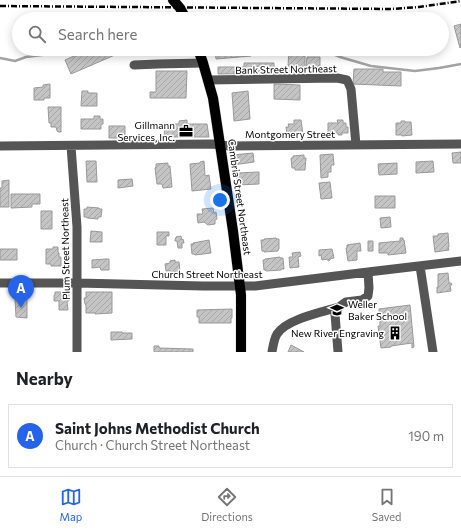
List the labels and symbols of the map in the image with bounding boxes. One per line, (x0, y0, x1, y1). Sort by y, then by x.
street label: Bank Street Northeast (235, 62, 337, 76)
place label: Gillmann Services, Inc. (117, 119, 175, 143)
office icon: Gillmann Services, Inc. (178, 123, 194, 139)
street label: Montgomery Street (245, 128, 335, 140)
street label: Cambria Street Northeast (226, 138, 254, 256)
your location (210, 190, 230, 210)
street label: Plum Street Northeast (58, 198, 72, 300)
street label: Church Street Northeast (151, 268, 263, 280)
pin: A (8, 275, 34, 308)
place label: Weller Baker School (348, 298, 407, 322)
school or university icon: Weller Baker School (329, 302, 345, 318)
building icon: New River Engraving (387, 325, 403, 341)
place label: New River Engraving (291, 327, 385, 339)

